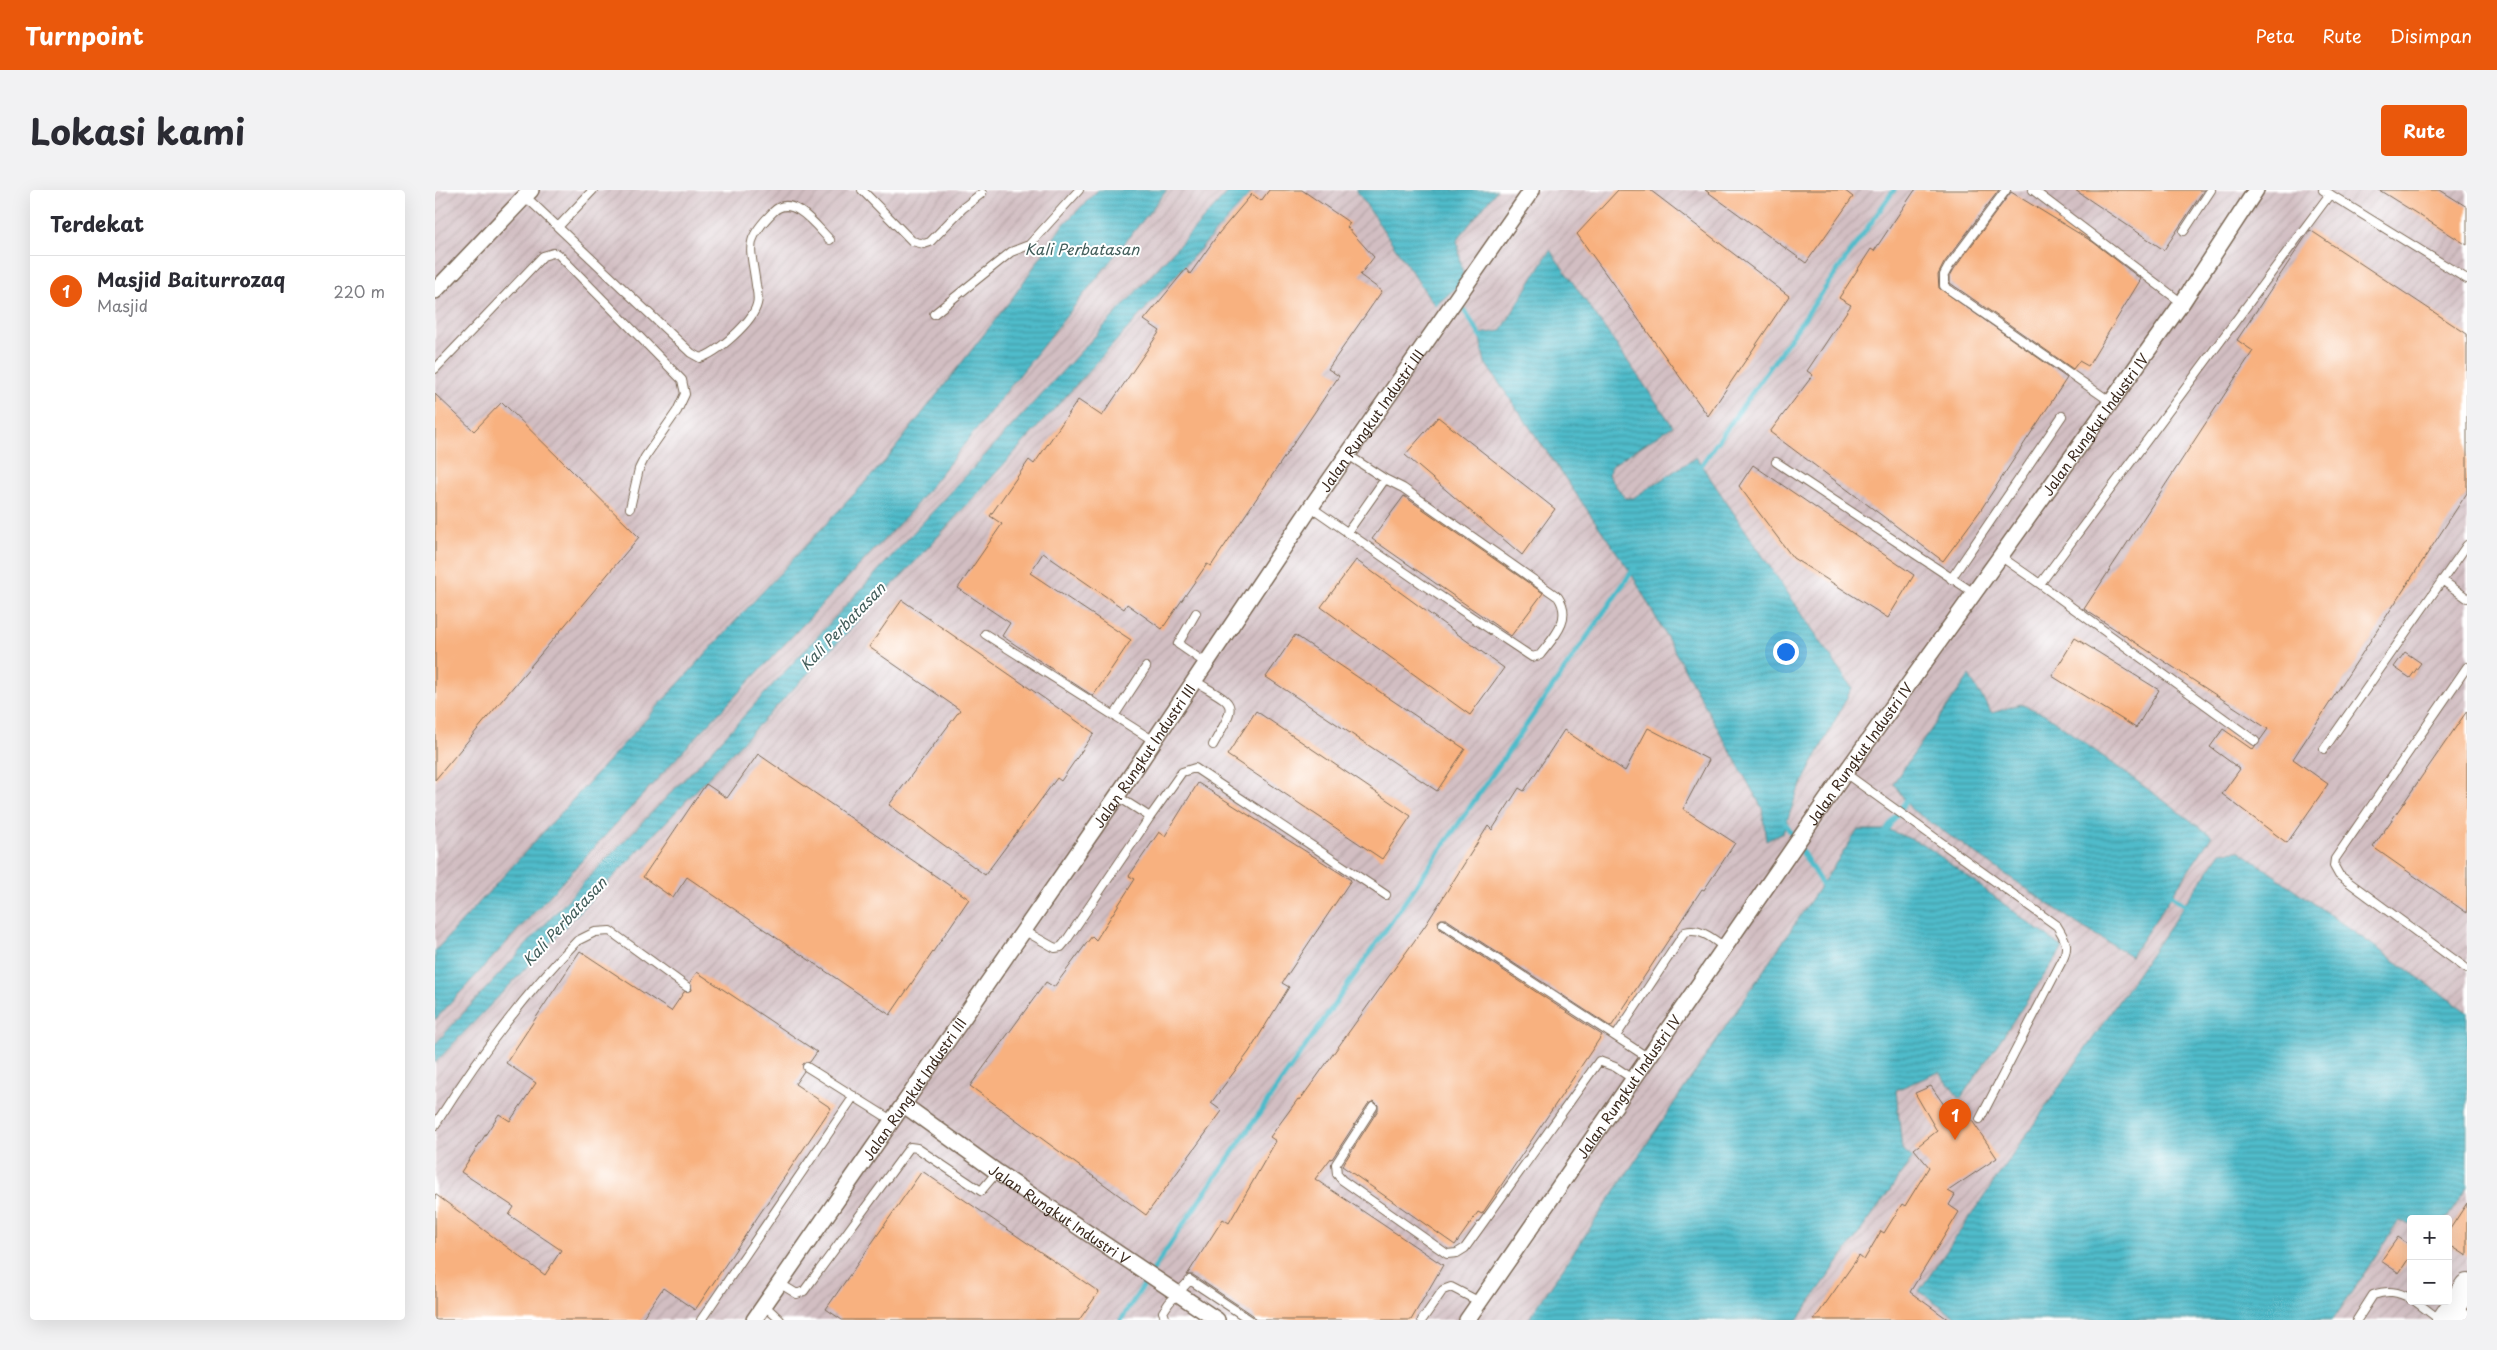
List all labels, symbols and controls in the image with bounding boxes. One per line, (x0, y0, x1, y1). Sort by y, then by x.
text: Turnpoint (25, 17, 144, 53)
text: Peta (2255, 22, 2294, 49)
text: Rute (2322, 22, 2362, 49)
text: Disimpan (2390, 22, 2472, 49)
text: Lokasi kami (30, 104, 245, 157)
button: Rute (2381, 105, 2467, 156)
text: Terdekat (50, 207, 144, 239)
water label: Kali Perbatasan (1025, 237, 1140, 260)
text: Masjid Baiturrozaq (97, 265, 285, 293)
text: 1 (62, 279, 70, 303)
text: 220 m (334, 279, 385, 303)
text: Masjid (97, 293, 148, 317)
street label: Jalan Rungkut Industri III (1314, 345, 1428, 496)
street label: Jalan Rungkut Industri IV (2037, 348, 2154, 500)
water label: Kali Perbatasan (794, 576, 891, 675)
your location (1773, 639, 1799, 665)
street label: Jalan Rungkut Industri IV (1801, 678, 1918, 829)
street label: Jalan Rungkut Industri III (1088, 679, 1200, 832)
water label: Kali Perbatasan (517, 871, 612, 971)
street label: Jalan Rungkut Industri IV (1571, 1010, 1686, 1163)
street label: Jalan Rungkut Industri III (857, 1013, 971, 1165)
pin: 1 (1939, 1099, 1971, 1140)
street label: Jalan Rungkut Industri V (985, 1159, 1135, 1269)
map controls (2407, 1215, 2452, 1305)
button: + (2407, 1215, 2452, 1260)
button: − (2407, 1260, 2452, 1305)

